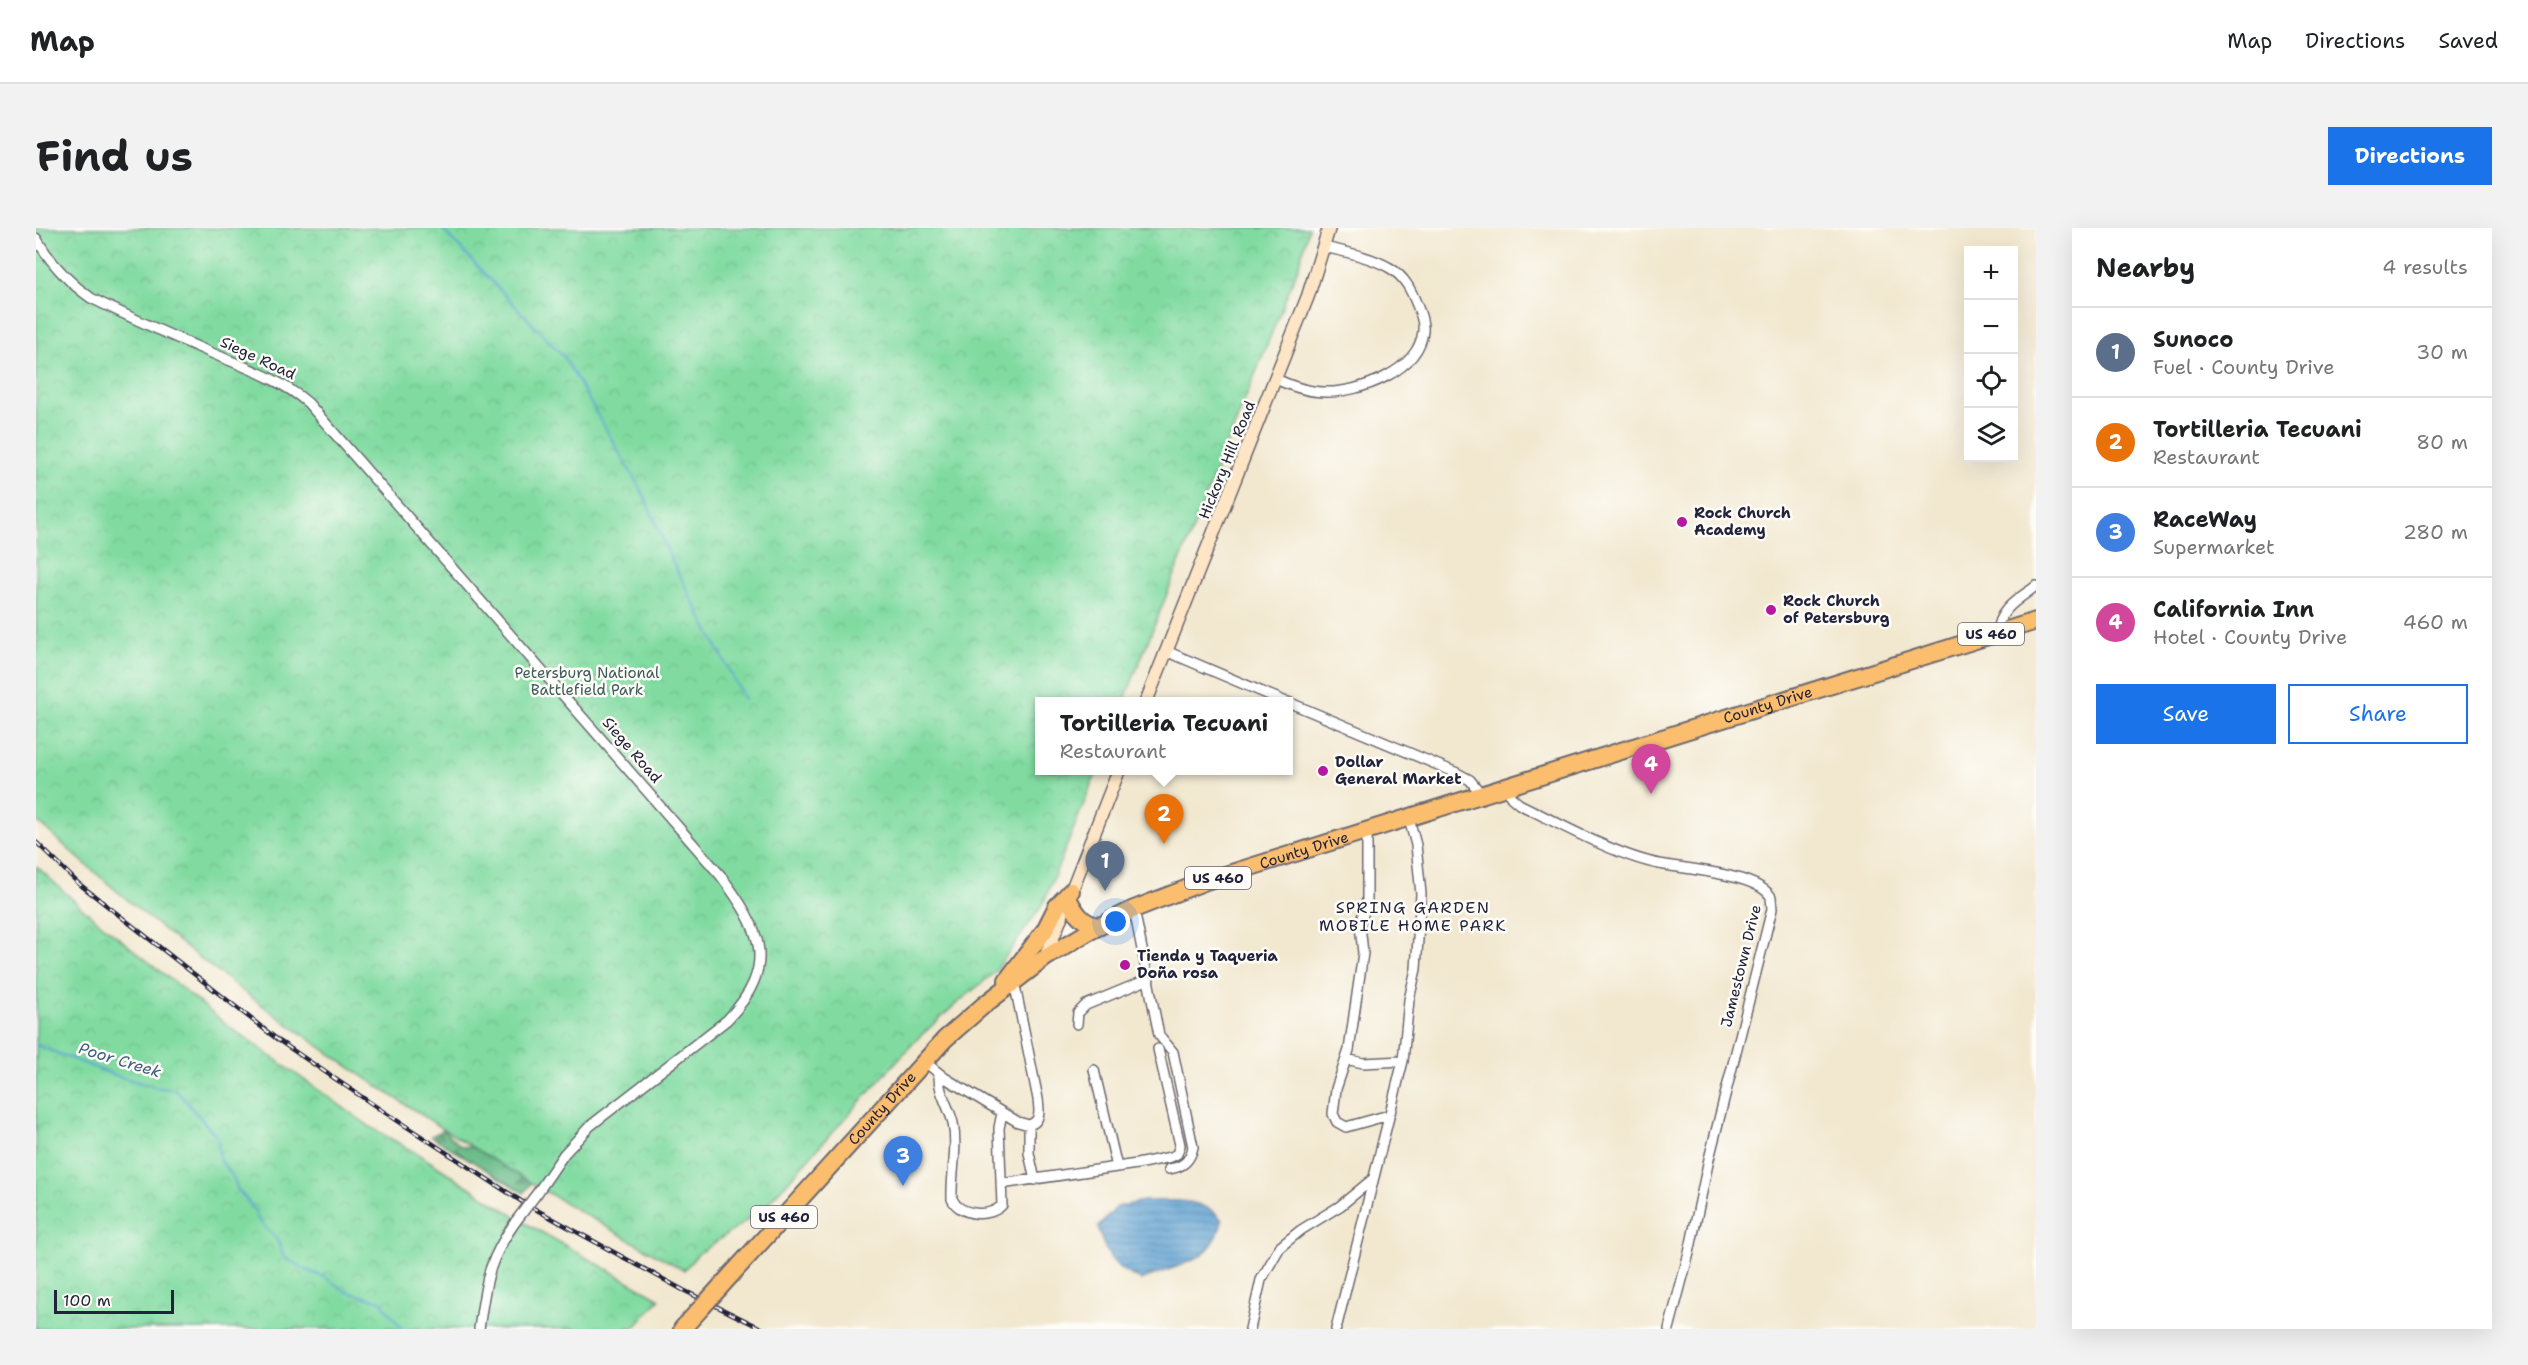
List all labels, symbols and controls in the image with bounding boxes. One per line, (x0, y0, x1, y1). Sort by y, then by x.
text: Map (30, 22, 95, 60)
text: Map (2227, 27, 2272, 55)
text: Directions (2305, 27, 2405, 55)
text: Saved (2438, 27, 2498, 55)
button: Directions (2328, 127, 2492, 185)
text: Find us (36, 128, 193, 184)
map controls (1964, 246, 2018, 462)
button: + (1964, 246, 2018, 300)
text: Nearby (2096, 250, 2195, 285)
text: 4 results (2382, 254, 2468, 280)
button: − (1964, 300, 2018, 354)
text: Sunoco (2153, 325, 2234, 354)
street label: Siege Road (217, 332, 299, 384)
text: 1 (2111, 339, 2120, 365)
text: 30 m (2416, 339, 2468, 365)
button: locate (1964, 354, 2018, 408)
text: Fuel · County Drive (2153, 354, 2335, 380)
street label: Hickory Hill Road (1194, 397, 1260, 522)
button: layers (1964, 408, 2018, 462)
text: Tortilleria Tecuani (2153, 415, 2362, 444)
text: 2 (2109, 429, 2123, 455)
text: 80 m (2416, 429, 2468, 455)
text: Restaurant (2153, 444, 2260, 470)
place label: Rock Church Academy (1694, 503, 1791, 540)
text: RaceWay (2153, 505, 2257, 534)
marker: Rock Church Academy (1675, 515, 1689, 529)
text: 3 (2109, 519, 2123, 545)
text: 280 m (2403, 519, 2468, 545)
text: Supermarket (2153, 534, 2275, 560)
place label: Rock Church of Petersburg (1783, 591, 1890, 628)
text: California Inn (2153, 595, 2314, 624)
marker: Rock Church of Petersburg (1764, 603, 1778, 617)
text: 4 (2109, 609, 2123, 635)
text: 460 m (2403, 609, 2468, 635)
road number: US 460 (1958, 623, 2024, 645)
text: Hotel · County Drive (2153, 624, 2347, 650)
park label: Petersburg National Battlefield Park (514, 663, 660, 700)
street label: County Drive (1721, 682, 1815, 728)
button: Save (2096, 684, 2276, 744)
button: Share (2288, 684, 2468, 744)
popup (1035, 697, 1293, 775)
text: Tortilleria Tecuani (1060, 709, 1268, 738)
street label: Siege Road (598, 713, 666, 788)
text: Restaurant (1060, 738, 1167, 764)
pin: 4 (1632, 744, 1670, 794)
place label: Dollar General Market (1335, 752, 1461, 789)
marker: Dollar General Market (1316, 764, 1330, 778)
pin: 2 (1144, 794, 1184, 844)
street label: County Drive (1257, 827, 1351, 874)
pin: 1 (1086, 842, 1124, 891)
road number: US 460 (1185, 867, 1251, 889)
district label: SPRING GARDEN MOBILE HOME PARK (1319, 897, 1507, 936)
street label: Jamestown Drive (1716, 903, 1766, 1029)
your location (1101, 907, 1130, 936)
place label: Tienda y Taqueria Doña rosa (1137, 946, 1279, 983)
marker: Tienda y Taqueria Doña rosa (1118, 958, 1132, 972)
water label: Poor Creek (76, 1038, 164, 1082)
street label: County Drive (844, 1067, 921, 1149)
pin: 3 (884, 1136, 922, 1186)
road number: US 460 (751, 1206, 817, 1228)
scale bar (54, 1287, 174, 1314)
text: 100 m (63, 1290, 111, 1311)

